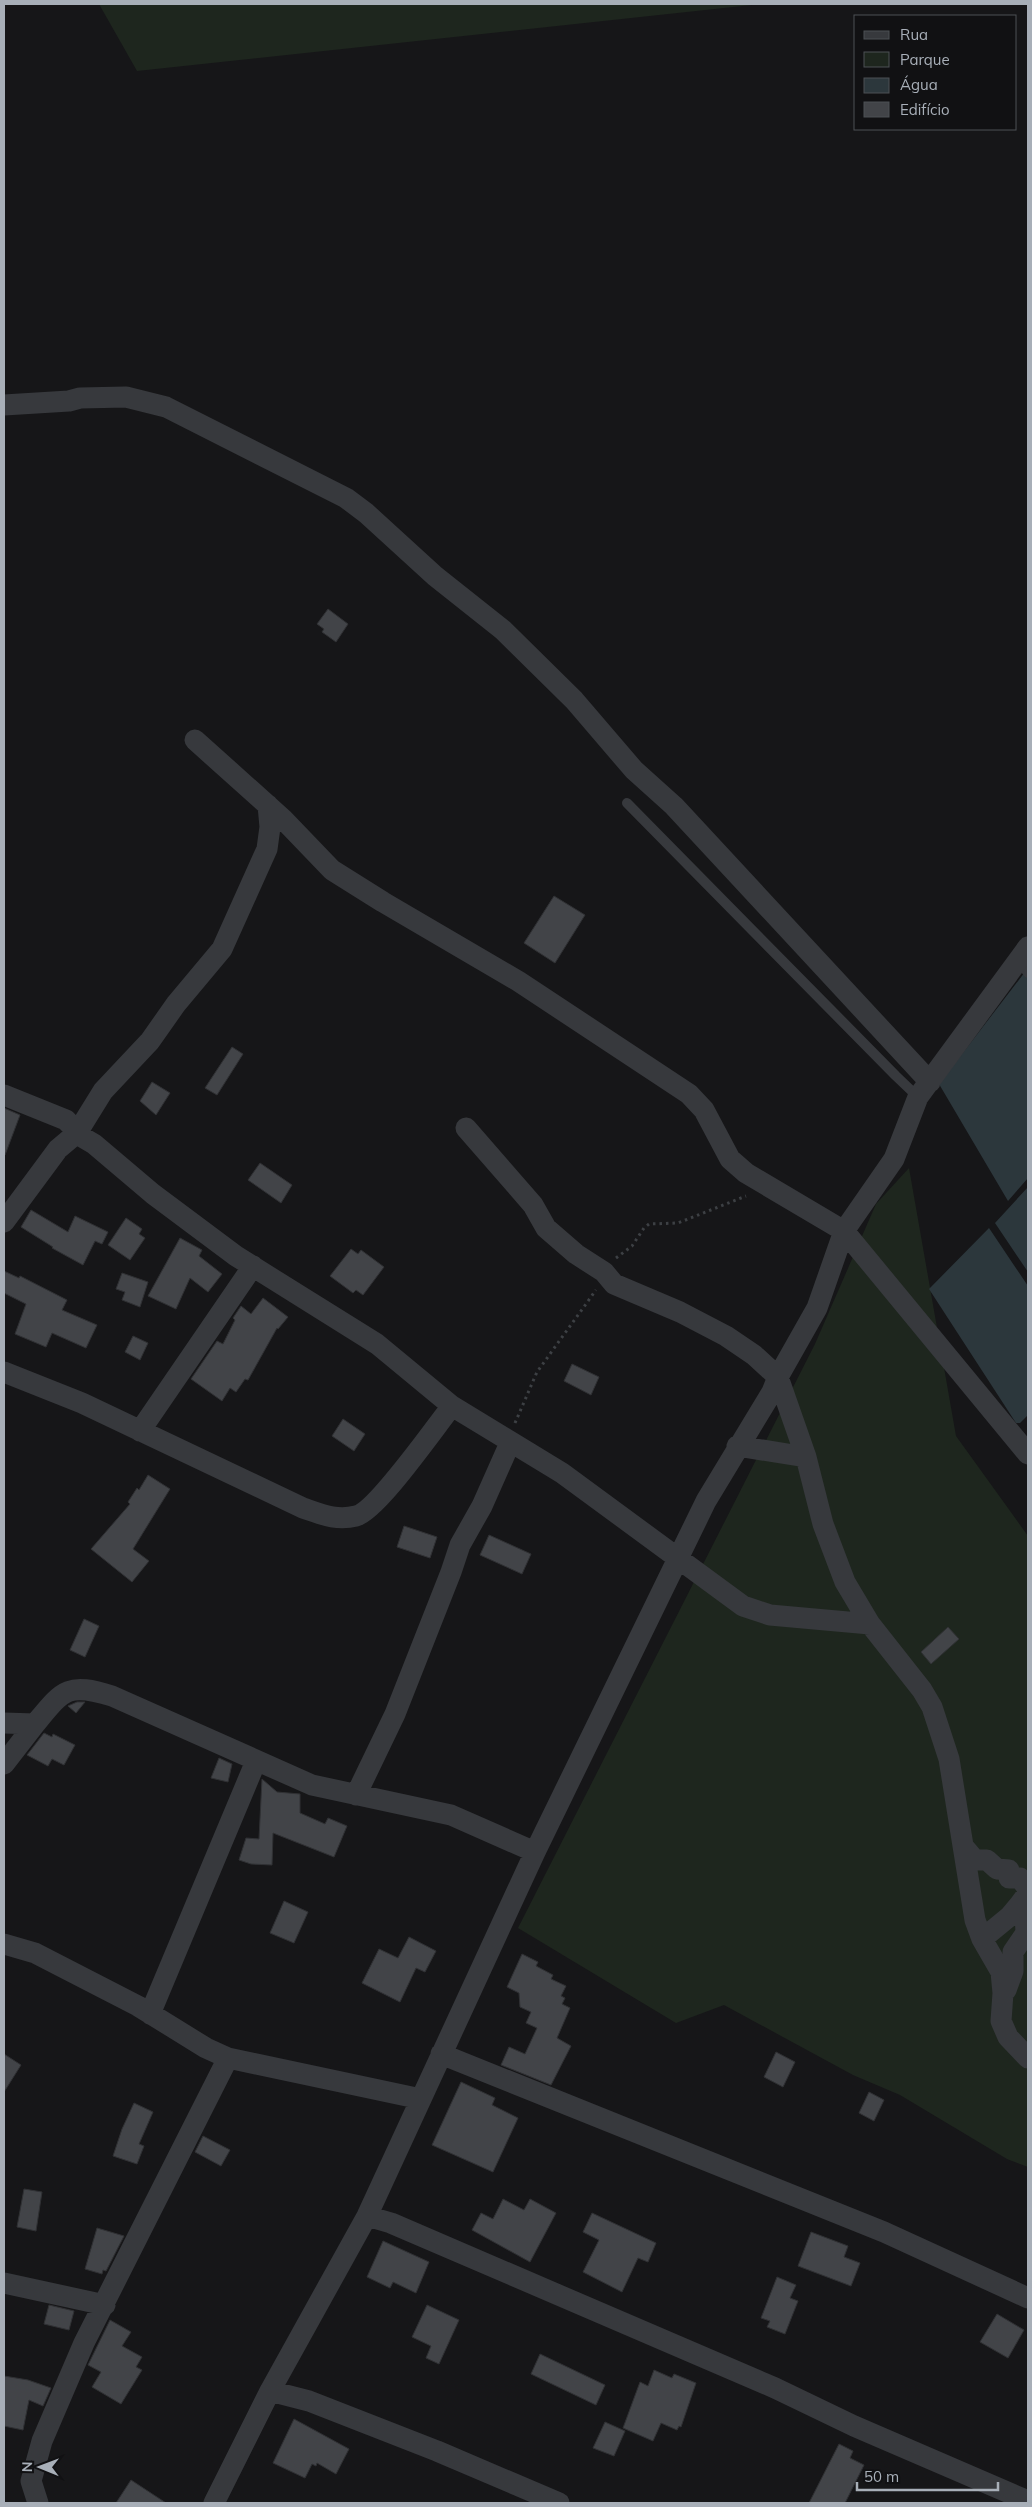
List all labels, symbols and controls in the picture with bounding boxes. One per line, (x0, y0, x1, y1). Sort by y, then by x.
legend (854, 15, 1017, 130)
text: Rua (900, 25, 928, 44)
text: Parque (900, 50, 950, 69)
text: Água (900, 75, 938, 94)
text: Edifício (900, 100, 950, 119)
north arrow (15, 2442, 65, 2492)
scale bar (857, 2460, 998, 2492)
text: N (18, 2461, 36, 2472)
text: 50 m (864, 2467, 899, 2486)

